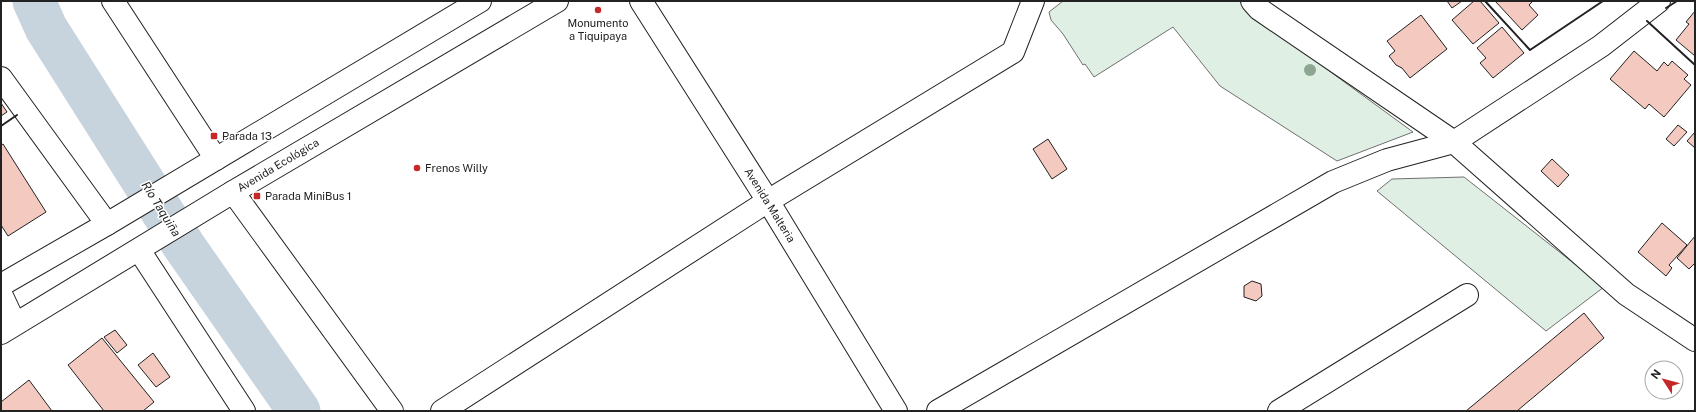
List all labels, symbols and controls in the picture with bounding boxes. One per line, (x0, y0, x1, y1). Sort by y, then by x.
marker: Monumento a Tiquipaya (593, 5, 603, 15)
place label: Monumento a Tiquipaya (568, 17, 628, 42)
place label: Parada 13 (222, 130, 272, 142)
marker: Parada 13 (209, 131, 219, 141)
street label: Avenida Ecológica (235, 136, 321, 194)
place label: Frenos Willy (425, 162, 488, 174)
marker: Frenos Willy (412, 163, 422, 173)
street label: Avenida Malteria (742, 166, 798, 244)
water label: Río Taquiña (139, 179, 183, 239)
place label: Parada MiniBus 1 (265, 190, 352, 202)
marker: Parada MiniBus 1 (252, 191, 262, 201)
north arrow (1644, 360, 1684, 400)
text: N (1649, 367, 1663, 381)

